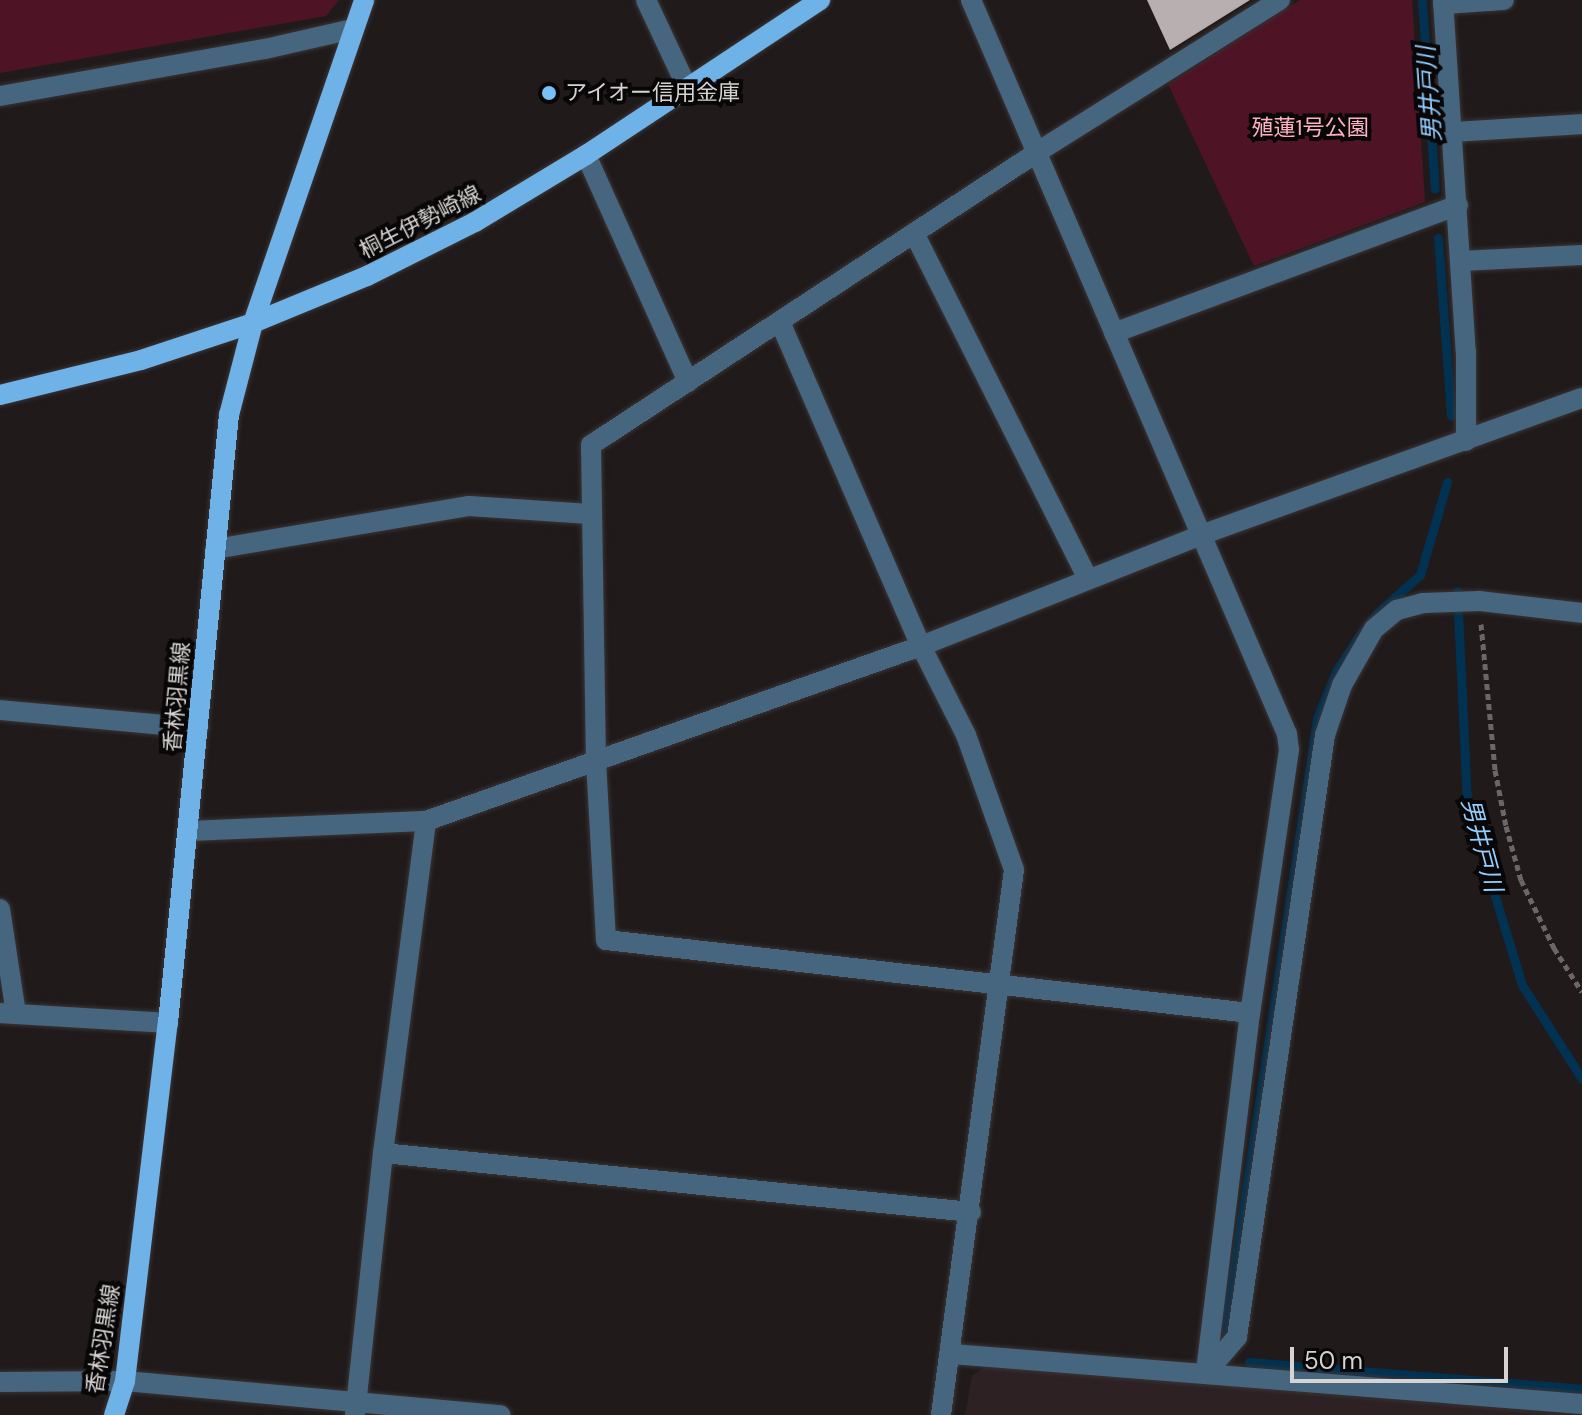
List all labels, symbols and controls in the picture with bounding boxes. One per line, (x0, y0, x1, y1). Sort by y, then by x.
water label: 男井戸川 (1411, 45, 1447, 143)
place label: アイオー信用金庫 (565, 80, 741, 106)
marker: アイオー信用金庫 (540, 84, 558, 102)
park label: 殖蓮1号公園 (1252, 115, 1368, 141)
street label: 桐生伊勢崎線 (355, 180, 485, 264)
street label: 香林羽黒線 (159, 641, 195, 753)
water label: 男井戸川 (1456, 795, 1508, 895)
street label: 香林羽黒線 (81, 1283, 125, 1395)
scale bar (1294, 1331, 1512, 1381)
text: 50 m (1304, 1345, 1363, 1376)

